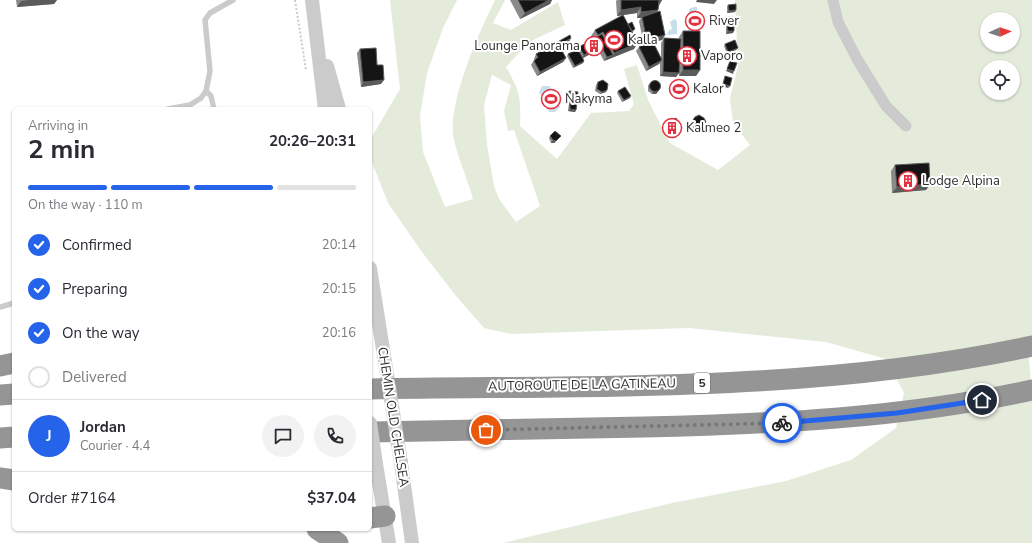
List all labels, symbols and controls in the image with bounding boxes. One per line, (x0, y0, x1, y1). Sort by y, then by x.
sports icon: River (684, 10, 706, 32)
place label: River (709, 12, 739, 30)
north arrow (980, 12, 1020, 52)
map controls (980, 12, 1020, 100)
sports icon: Kalla (603, 29, 625, 51)
place label: Kalla (628, 31, 658, 49)
building icon: Lounge Panorama (583, 35, 605, 57)
place label: Lounge Panorama (474, 37, 580, 55)
building icon: Vaporo (676, 45, 698, 67)
place label: Vaporo (700, 47, 743, 65)
button: locate (980, 60, 1020, 100)
sports icon: Kalor (668, 78, 690, 100)
place label: Kalor (693, 80, 724, 98)
sports icon: Nakyma (540, 88, 562, 110)
place label: Nakyma (565, 90, 613, 108)
text: Arriving in (28, 117, 88, 135)
building icon: Kalmeo 2 (661, 117, 683, 139)
place label: Kalmeo 2 (686, 119, 741, 137)
text: 20:26–20:31 (269, 131, 356, 151)
text: 2 min (28, 132, 95, 167)
building icon: Lodge Alpina (897, 170, 919, 192)
place label: Lodge Alpina (922, 172, 1000, 190)
text: On the way · 110 m (28, 196, 143, 214)
icon: check (28, 234, 50, 256)
text: Confirmed (62, 235, 132, 255)
text: 20:14 (322, 236, 356, 254)
icon: check (28, 278, 50, 300)
text: Preparing (62, 279, 127, 299)
text: 20:15 (322, 280, 356, 298)
icon: check (28, 322, 50, 344)
text: On the way (62, 323, 140, 343)
text: 20:16 (322, 324, 356, 342)
street label: CHEMIN OLD CHELSEA (373, 346, 413, 489)
text: Delivered (62, 367, 127, 387)
road number: 5 (694, 373, 710, 393)
street label: AUTOROUTE DE LA GATINEAU (488, 374, 676, 396)
pin (965, 383, 999, 417)
icon: home (971, 389, 993, 411)
courier (762, 403, 802, 443)
icon: bike (771, 412, 793, 434)
pin (469, 413, 503, 447)
button: chat (262, 415, 304, 457)
button: phone (314, 415, 356, 457)
text: Jordan (80, 417, 126, 437)
icon: bag (475, 419, 497, 441)
text: J (46, 426, 52, 446)
text: Courier · 4.4 (80, 437, 150, 455)
text: Order #7164 (28, 488, 116, 508)
text: $37.04 (307, 488, 356, 508)

